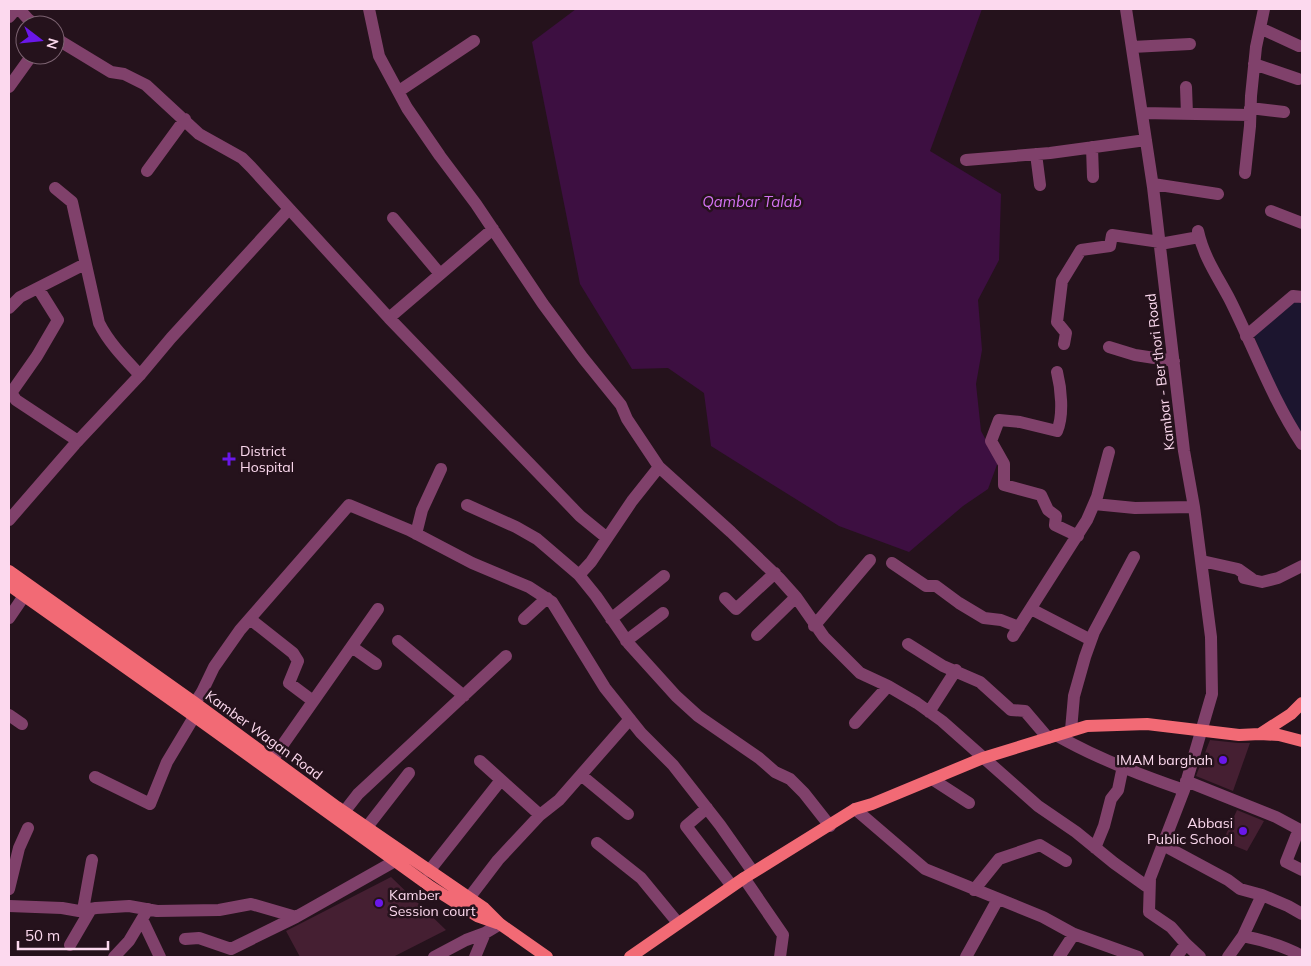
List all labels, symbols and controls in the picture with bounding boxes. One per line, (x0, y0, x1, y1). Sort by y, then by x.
north arrow (15, 15, 65, 65)
text: N (42, 36, 63, 51)
water label: Qambar Talab (702, 192, 802, 211)
street label: Kambar - Ber thori Road (1141, 292, 1179, 452)
place label: District Hospital (240, 442, 294, 476)
marker: District Hospital (222, 452, 236, 466)
street label: Kamber Wagan Road (202, 686, 326, 784)
place label: IMAM barghah (1116, 751, 1213, 769)
marker: IMAM barghah (1217, 754, 1229, 766)
place label: Abbasi Public School (1147, 814, 1233, 848)
marker: Abbasi Public School (1237, 825, 1249, 837)
place label: Kamber Session court (389, 886, 476, 920)
marker: Kamber Session court (373, 897, 385, 909)
scale bar (18, 918, 108, 950)
text: 50 m (25, 926, 60, 945)

